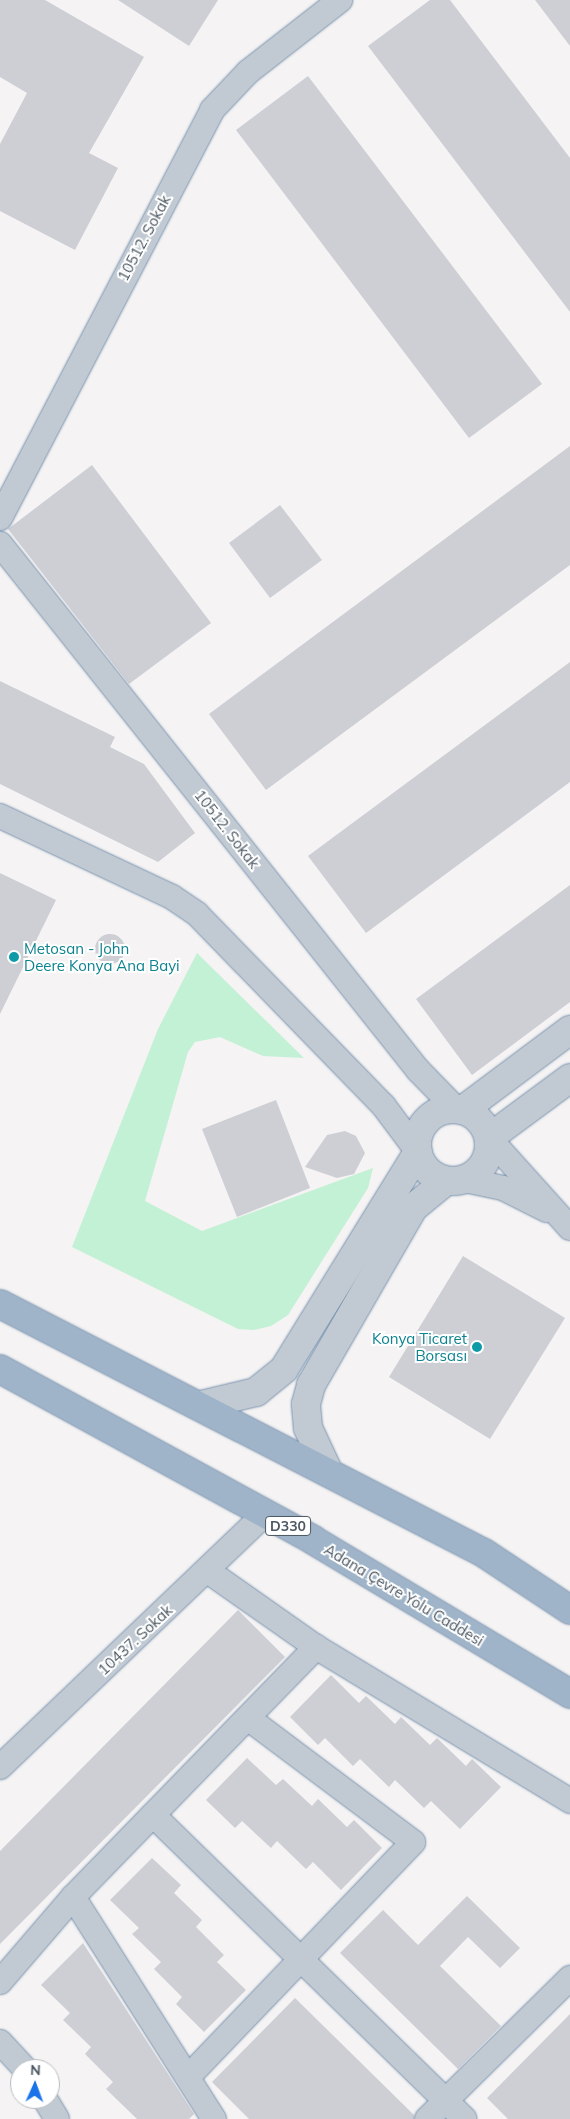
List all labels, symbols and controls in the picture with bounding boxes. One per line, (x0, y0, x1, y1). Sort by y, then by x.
street label: 10512. Sokak (114, 192, 174, 284)
street label: 10512. Sokak (191, 786, 263, 872)
place label: Metosan - John Deere Konya Ana Bayi (24, 939, 180, 974)
marker: Metosan - John Deere Konya Ana Bayi (8, 951, 20, 963)
place label: Konya Ticaret Borsası (372, 1329, 467, 1364)
marker: Konya Ticaret Borsası (471, 1341, 483, 1353)
road number: D330 (264, 1514, 312, 1538)
street label: Adana Çevre Yolu Caddesi (321, 1540, 487, 1650)
street label: 10437. Sokak (94, 1601, 176, 1679)
north arrow (10, 2059, 60, 2109)
text: N (30, 2061, 41, 2079)

